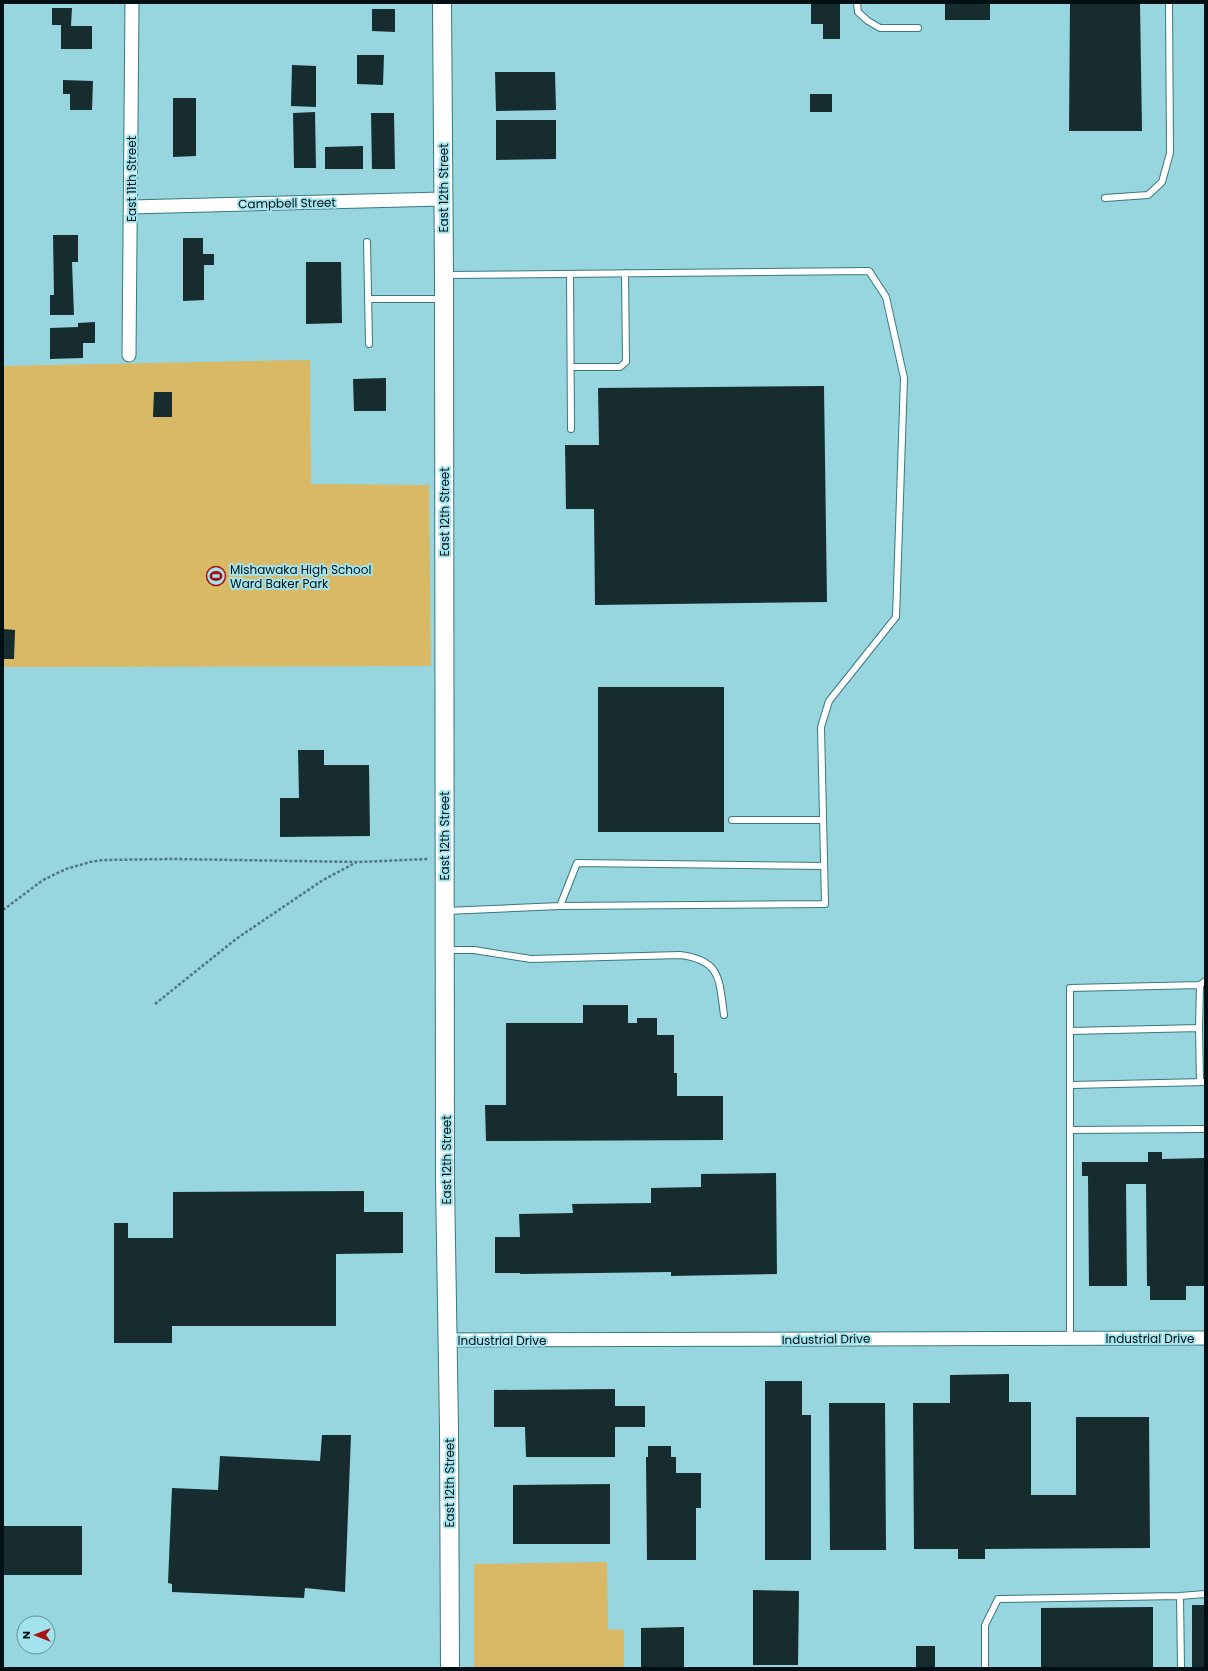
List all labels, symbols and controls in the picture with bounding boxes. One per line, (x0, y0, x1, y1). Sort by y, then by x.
street label: East 11th Street (123, 136, 140, 222)
street label: East 12th Street (435, 143, 452, 233)
street label: Campbell Street (238, 194, 336, 212)
street label: East 12th Street (436, 467, 453, 557)
place label: Mishawaka High School Ward Baker Park (230, 561, 371, 592)
sports icon: Mishawaka High School Ward Baker Park (205, 565, 227, 587)
street label: East 12th Street (436, 791, 453, 881)
street label: East 12th Street (438, 1115, 455, 1205)
street label: Industrial Drive (781, 1330, 871, 1348)
street label: Industrial Drive (1106, 1330, 1194, 1347)
street label: Industrial Drive (458, 1332, 546, 1349)
street label: East 12th Street (441, 1438, 458, 1528)
north arrow (16, 1615, 56, 1655)
text: N (18, 1631, 34, 1639)

